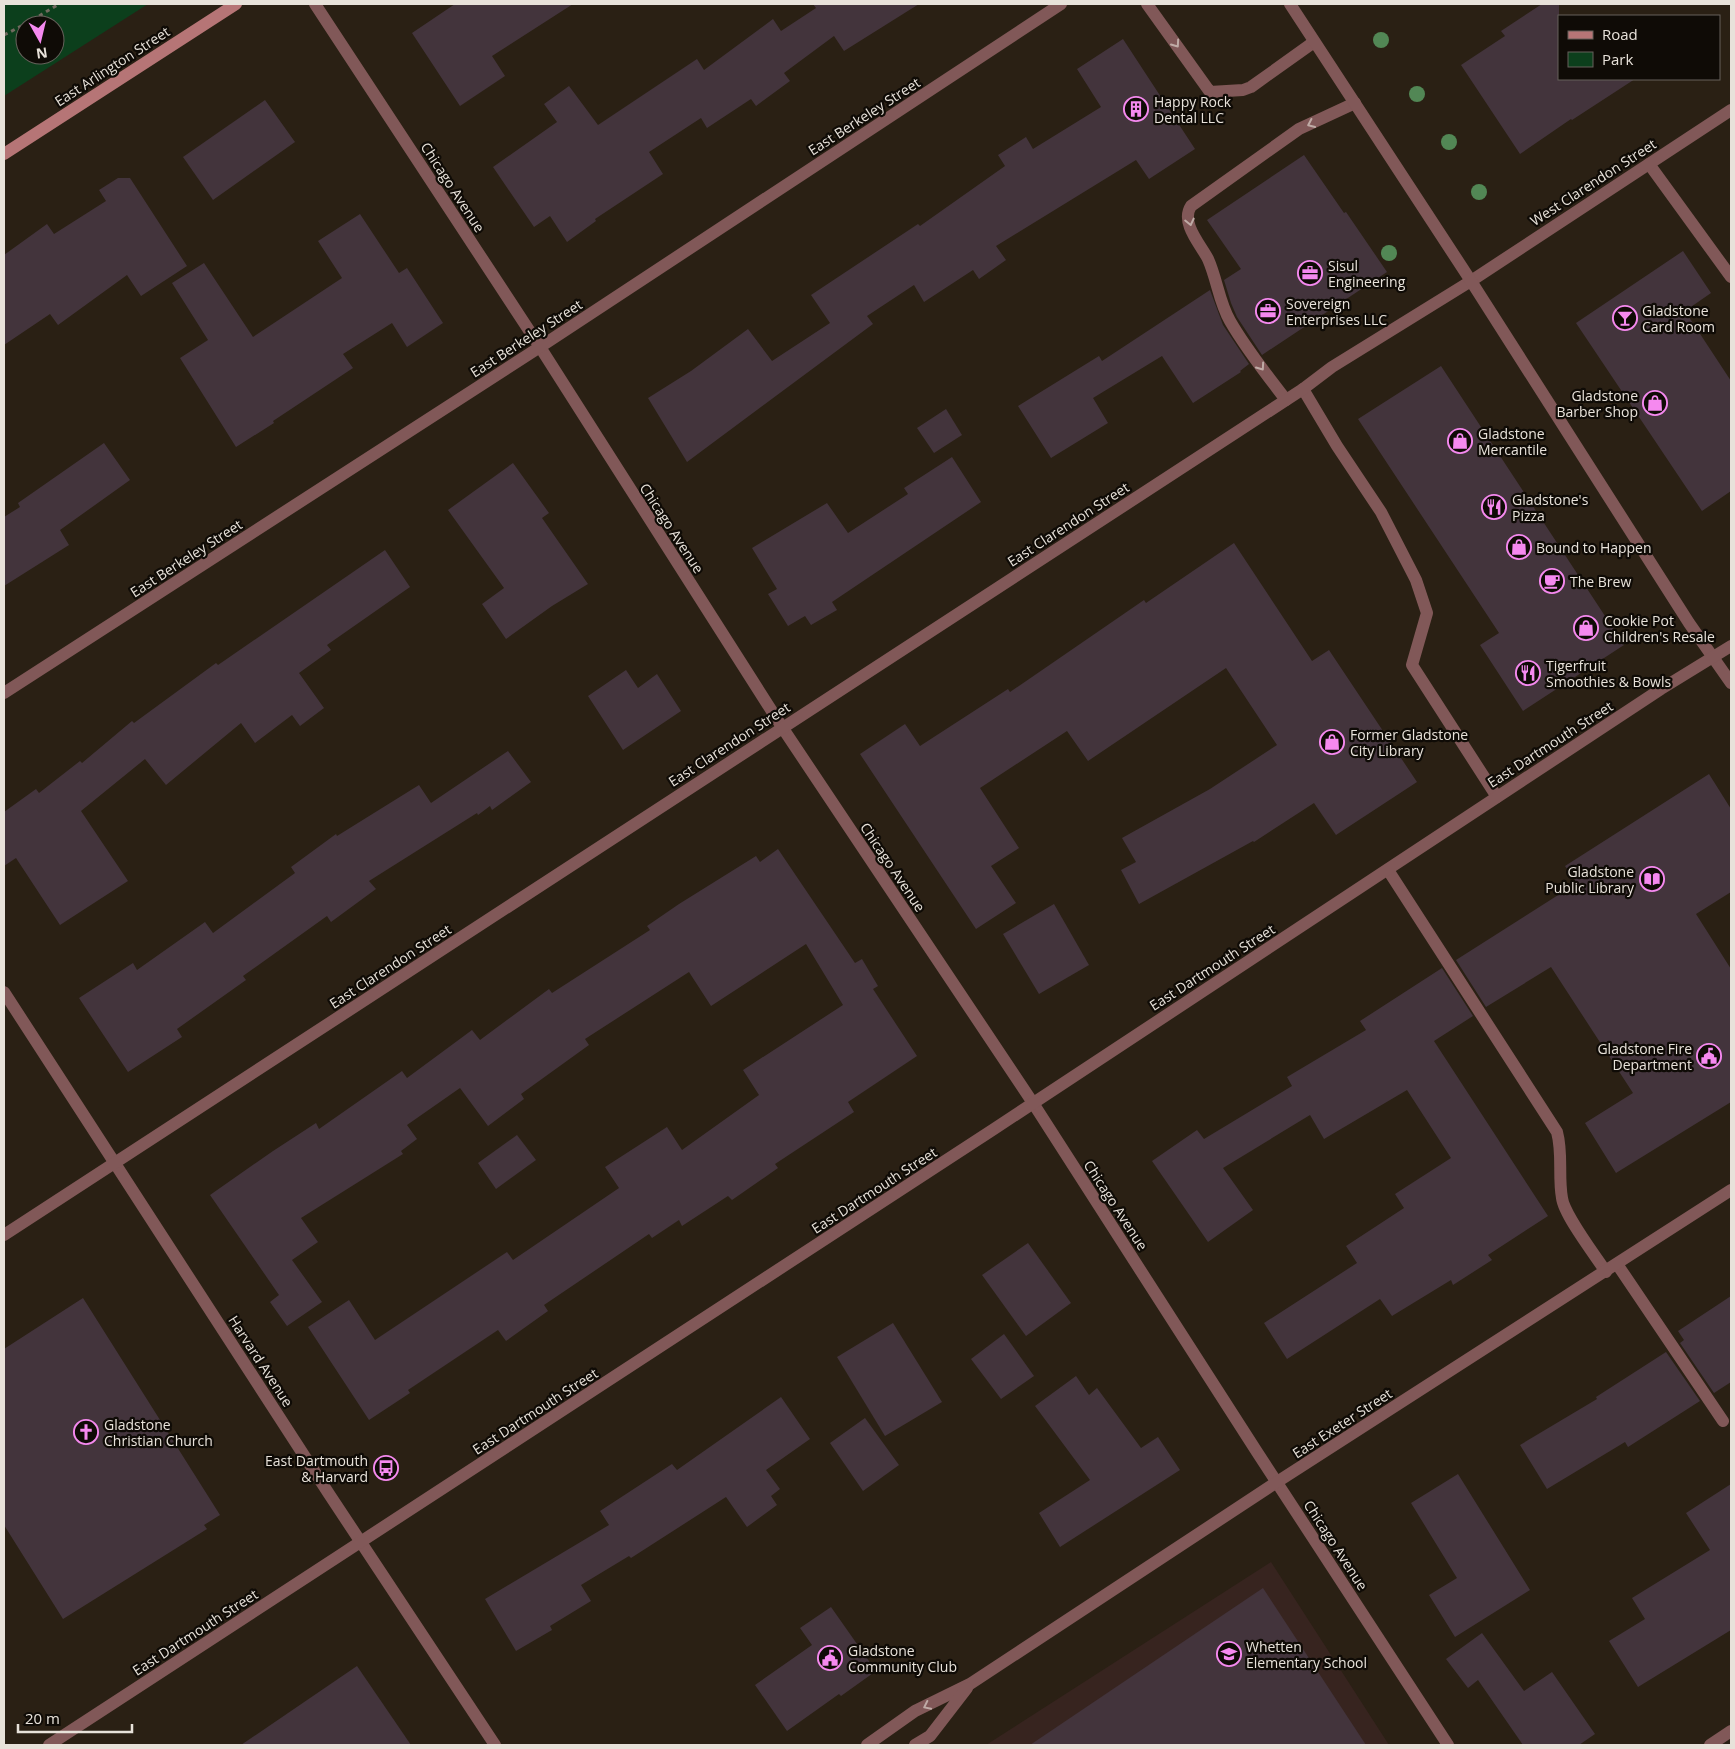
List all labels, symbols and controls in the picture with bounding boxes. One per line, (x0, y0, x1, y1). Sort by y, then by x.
north arrow (15, 15, 65, 65)
legend (1558, 15, 1720, 80)
street label: East Arlington Street (51, 22, 173, 110)
text: Road (1602, 24, 1638, 44)
one-way arrow (1170, 38, 1179, 47)
text: N (35, 43, 49, 64)
text: Park (1602, 49, 1633, 69)
street label: East Berkeley Street (804, 73, 924, 159)
place label: Happy Rock Dental LLC (1154, 92, 1232, 127)
building icon: Happy Rock Dental LLC (1123, 96, 1149, 122)
one-way arrow (1307, 118, 1316, 128)
street label: West Clarendon Street (1526, 134, 1660, 230)
street label: Chicago Avenue (417, 138, 489, 236)
one-way arrow (1184, 218, 1195, 227)
place label: Sisul Engineering (1328, 256, 1406, 291)
office icon: Sisul Engineering (1297, 260, 1323, 286)
place label: Sovereign Enterprises LLC (1286, 294, 1387, 329)
street label: East Berkeley Street (466, 295, 586, 381)
office icon: Sovereign Enterprises LLC (1255, 298, 1281, 324)
place label: Gladstone Card Room (1642, 301, 1715, 336)
bar icon: Gladstone Card Room (1612, 305, 1638, 331)
one-way arrow (1255, 361, 1264, 371)
place label: Gladstone Barber Shop (1556, 386, 1638, 421)
shop icon: Gladstone Barber Shop (1642, 390, 1668, 416)
place label: Gladstone Mercantile (1478, 424, 1547, 459)
shop icon: Gladstone Mercantile (1447, 428, 1473, 454)
street label: East Clarendon Street (1003, 478, 1133, 570)
street label: Chicago Avenue (636, 479, 708, 577)
place label: Gladstone's Pizza (1512, 490, 1589, 525)
restaurant icon: Gladstone's Pizza (1481, 494, 1507, 520)
street label: East Berkeley Street (126, 515, 246, 601)
shop icon: Bound to Happen (1506, 534, 1532, 560)
place label: Bound to Happen (1536, 538, 1652, 557)
cafe icon: The Brew (1539, 568, 1565, 594)
place label: The Brew (1570, 572, 1631, 591)
place label: Cookie Pot Children's Resale (1604, 611, 1715, 646)
shop icon: Cookie Pot Children's Resale (1573, 615, 1599, 641)
place label: Tigerfruit Smoothies & Bowls (1546, 656, 1671, 691)
restaurant icon: Tigerfruit Smoothies & Bowls (1515, 660, 1541, 686)
street label: East Dartmouth Street (1484, 696, 1616, 792)
street label: East Clarendon Street (664, 698, 794, 790)
place label: Former Gladstone City Library (1350, 725, 1468, 760)
shop icon: Former Gladstone City Library (1319, 729, 1345, 755)
street label: Chicago Avenue (856, 819, 930, 915)
place label: Gladstone Public Library (1545, 862, 1635, 897)
library icon: Gladstone Public Library (1639, 866, 1665, 892)
street label: East Dartmouth Street (1146, 919, 1278, 1015)
street label: East Clarendon Street (325, 920, 455, 1012)
place label: Gladstone Fire Department (1597, 1039, 1692, 1074)
public building icon: Gladstone Fire Department (1696, 1043, 1722, 1069)
street label: East Dartmouth Street (808, 1142, 940, 1238)
street label: Chicago Avenue (1080, 1156, 1152, 1254)
street label: Harvard Avenue (224, 1312, 298, 1410)
street label: East Dartmouth Street (469, 1363, 601, 1459)
street label: East Exeter Street (1289, 1384, 1395, 1462)
place label: Gladstone Christian Church (104, 1415, 213, 1450)
church icon: Gladstone Christian Church (73, 1419, 99, 1445)
place label: East Dartmouth & Harvard (265, 1451, 368, 1486)
bus stop icon: East Dartmouth & Harvard (373, 1455, 399, 1481)
street label: Chicago Avenue (1300, 1496, 1372, 1594)
street label: East Dartmouth Street (129, 1584, 261, 1680)
place label: Whetten Elementary School (1246, 1637, 1367, 1672)
place label: Gladstone Community Club (848, 1641, 957, 1676)
school or university icon: Whetten Elementary School (1216, 1641, 1242, 1667)
public building icon: Gladstone Community Club (817, 1645, 843, 1671)
one-way arrow (923, 1700, 932, 1710)
scale bar (18, 1702, 131, 1734)
text: 20 m (25, 1708, 60, 1728)

